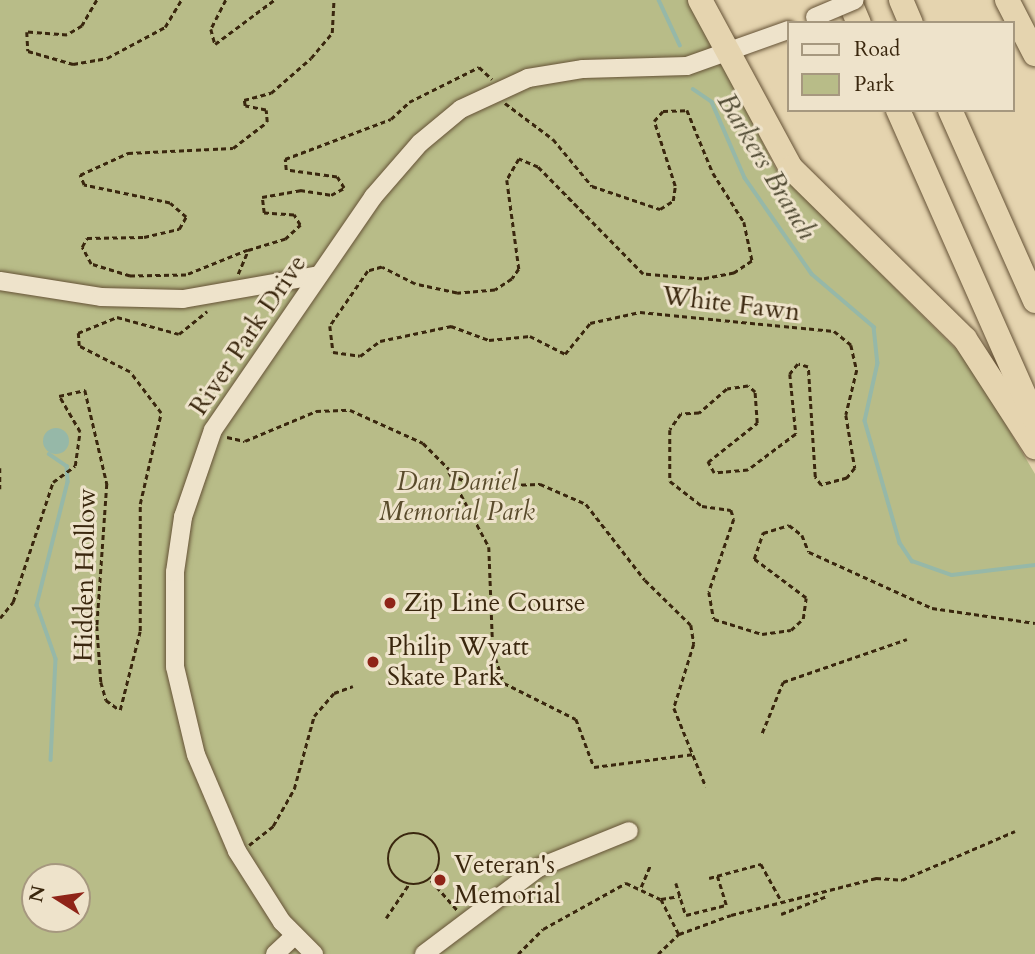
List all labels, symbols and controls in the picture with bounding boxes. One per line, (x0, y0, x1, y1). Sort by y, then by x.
legend (786, 21, 1014, 112)
text: Road (854, 35, 900, 64)
text: Park (854, 70, 894, 99)
water label: Barkers Branch (710, 86, 824, 246)
street label: River Park Drive (183, 249, 313, 421)
street label: White Fawn (660, 280, 802, 328)
park label: Dan Daniel Memorial Park (379, 466, 535, 528)
street label: Hidden Hollow (68, 488, 102, 662)
place label: Zip Line Course (404, 587, 585, 619)
marker: Zip Line Course (382, 595, 398, 611)
place label: Philip Wyatt Skate Park (387, 631, 529, 692)
marker: Philip Wyatt Skate Park (365, 654, 381, 670)
place label: Veteran's Memorial (454, 849, 561, 910)
north arrow (21, 863, 91, 933)
marker: Veteran's Memorial (432, 872, 448, 888)
text: N (23, 883, 52, 905)

